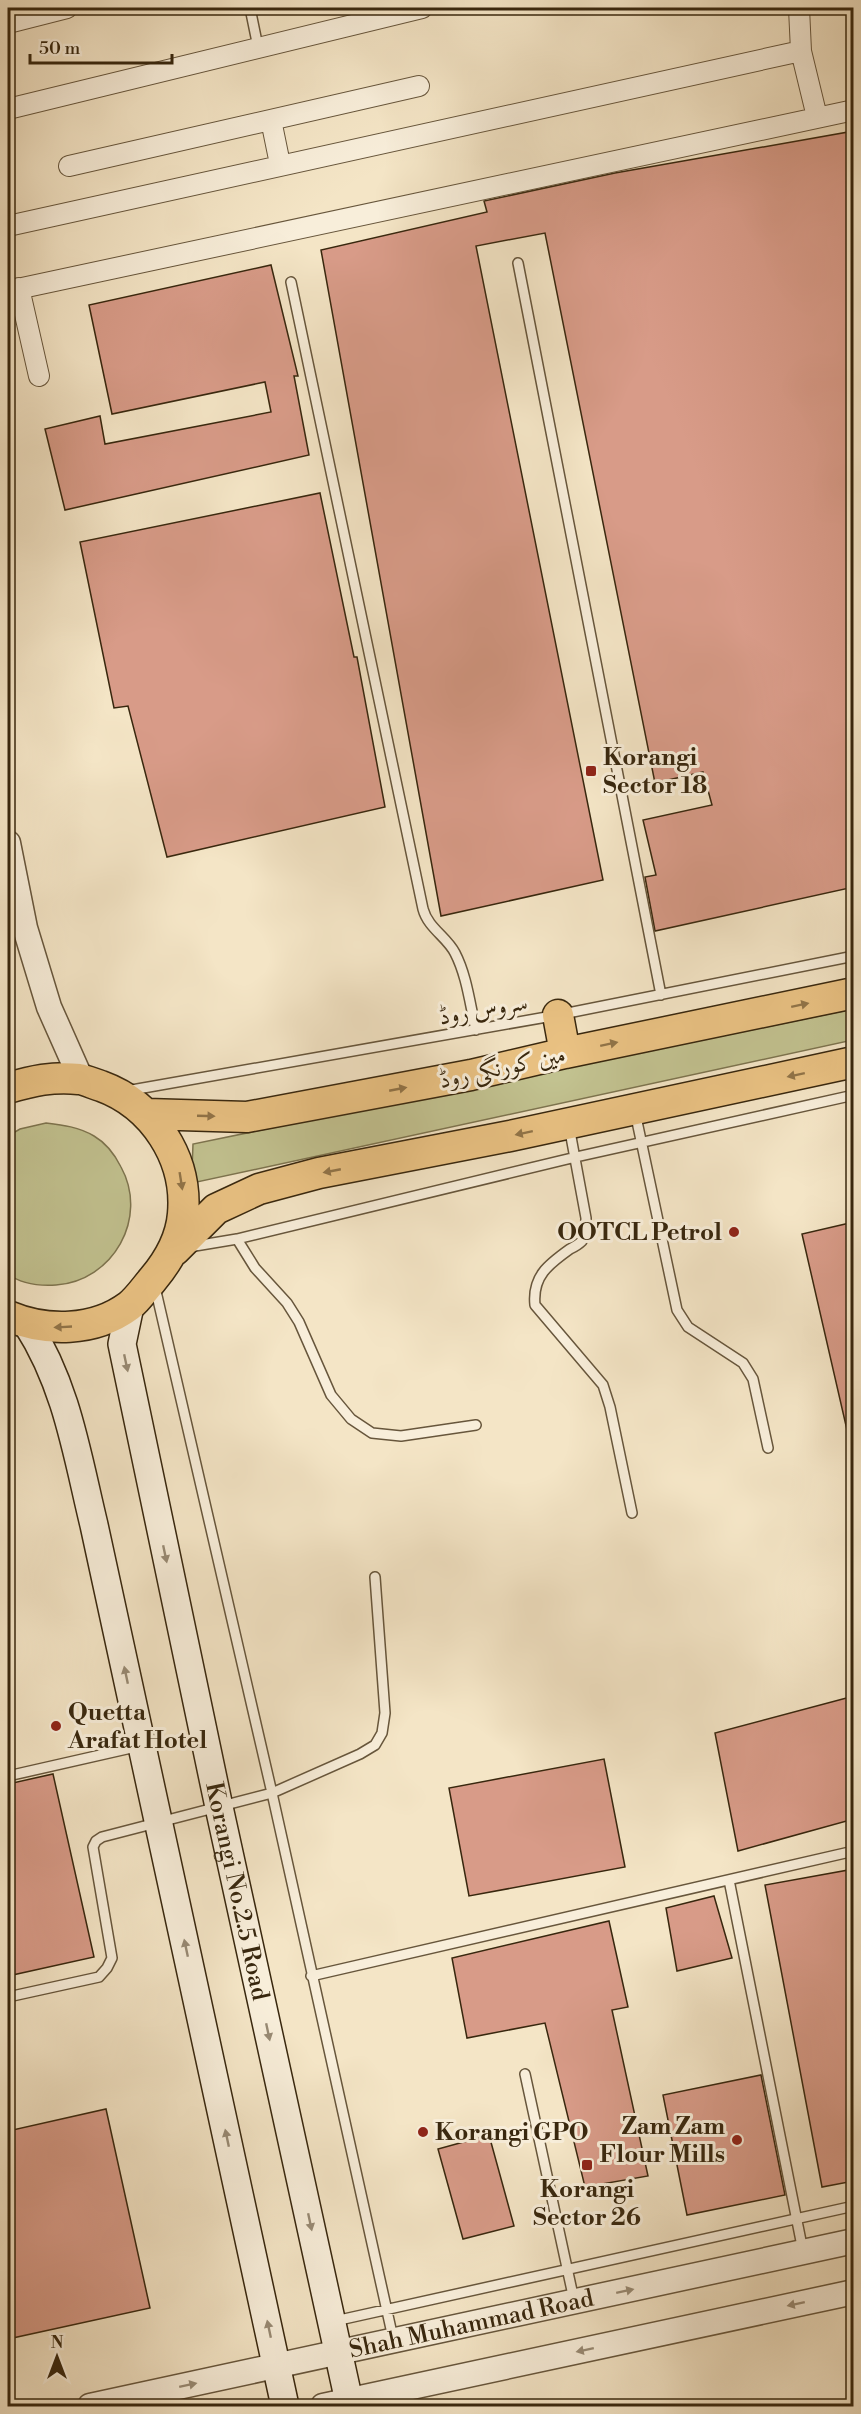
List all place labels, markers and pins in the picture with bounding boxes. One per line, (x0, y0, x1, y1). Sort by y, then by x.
place label: Korangi Sector 18 (603, 743, 707, 801)
marker: Korangi Sector 18 (584, 764, 598, 778)
place label: OOTCL Petrol (557, 1218, 722, 1248)
marker: OOTCL Petrol (727, 1225, 741, 1239)
place label: Quetta Arafat Hotel (67, 1698, 207, 1756)
marker: Quetta Arafat Hotel (49, 1719, 63, 1733)
place label: Zam Zam Flour Mills (599, 2112, 725, 2170)
place label: Korangi GPO (435, 2118, 589, 2148)
marker: Korangi GPO (416, 2125, 430, 2139)
marker: Zam Zam Flour Mills (730, 2133, 744, 2147)
marker: Korangi Sector 26 (580, 2158, 594, 2172)
place label: Korangi Sector 26 (533, 2175, 641, 2233)

